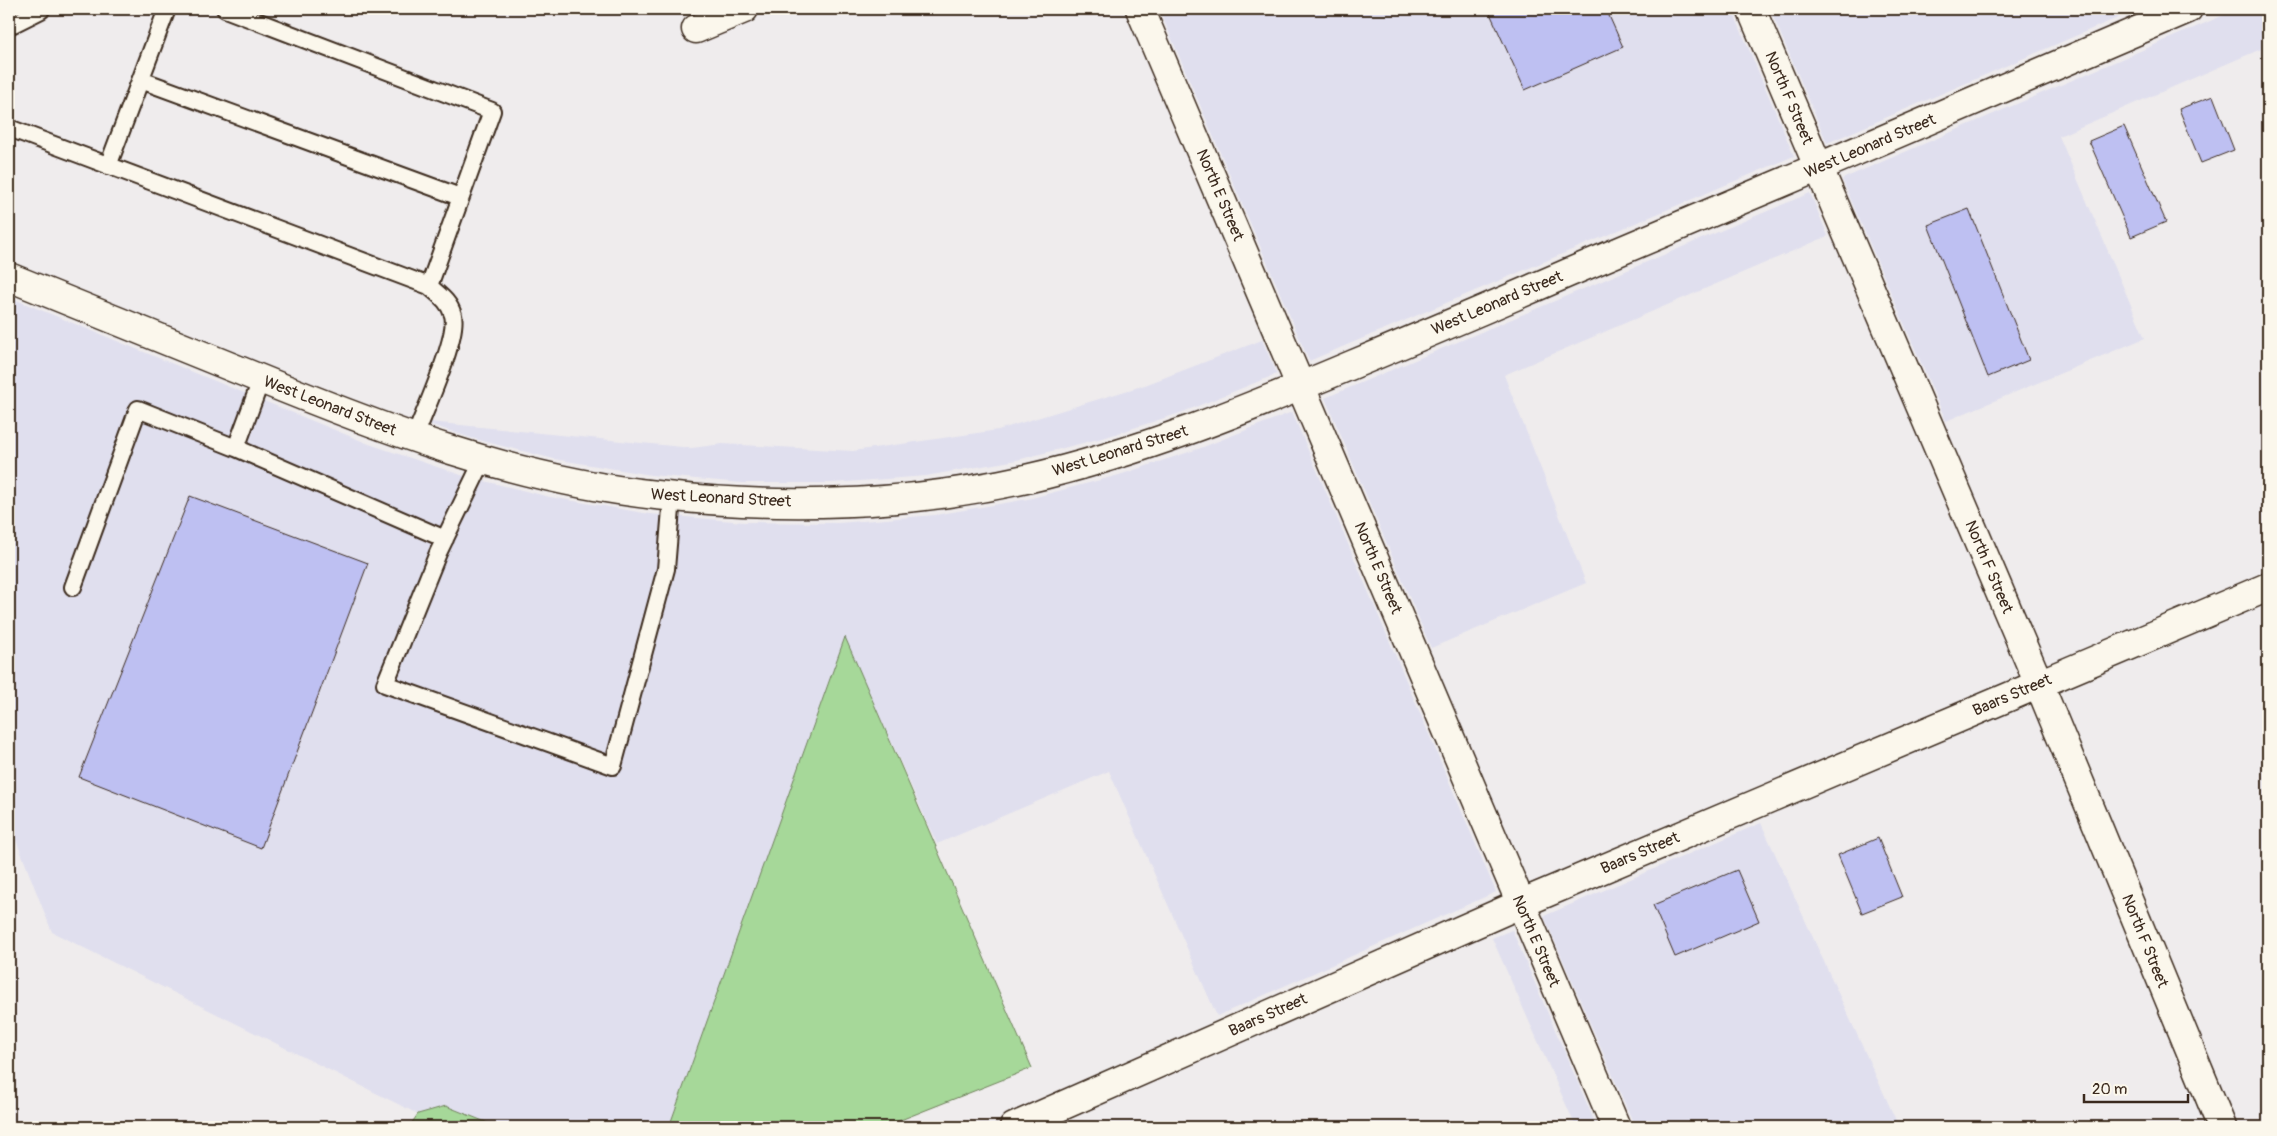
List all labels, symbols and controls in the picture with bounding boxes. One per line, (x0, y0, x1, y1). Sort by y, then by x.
street label: North F Street (1760, 49, 1818, 148)
street label: West Leonard Street (1801, 109, 1939, 183)
street label: North E Street (1192, 146, 1249, 244)
street label: West Leonard Street (1428, 266, 1566, 340)
street label: West Leonard Street (261, 371, 400, 441)
street label: West Leonard Street (1050, 421, 1191, 481)
street label: West Leonard Street (650, 484, 792, 512)
street label: North F Street (1960, 518, 2018, 617)
street label: North E Street (1350, 519, 1407, 617)
street label: Baars Street (1970, 669, 2055, 721)
street label: Baars Street (1598, 827, 1683, 879)
street label: North F Street (2117, 891, 2173, 991)
street label: North E Street (1508, 892, 1565, 990)
street label: Baars Street (1226, 989, 1311, 1041)
scale bar (2084, 1071, 2188, 1103)
text: 20 m (2092, 1080, 2127, 1099)

